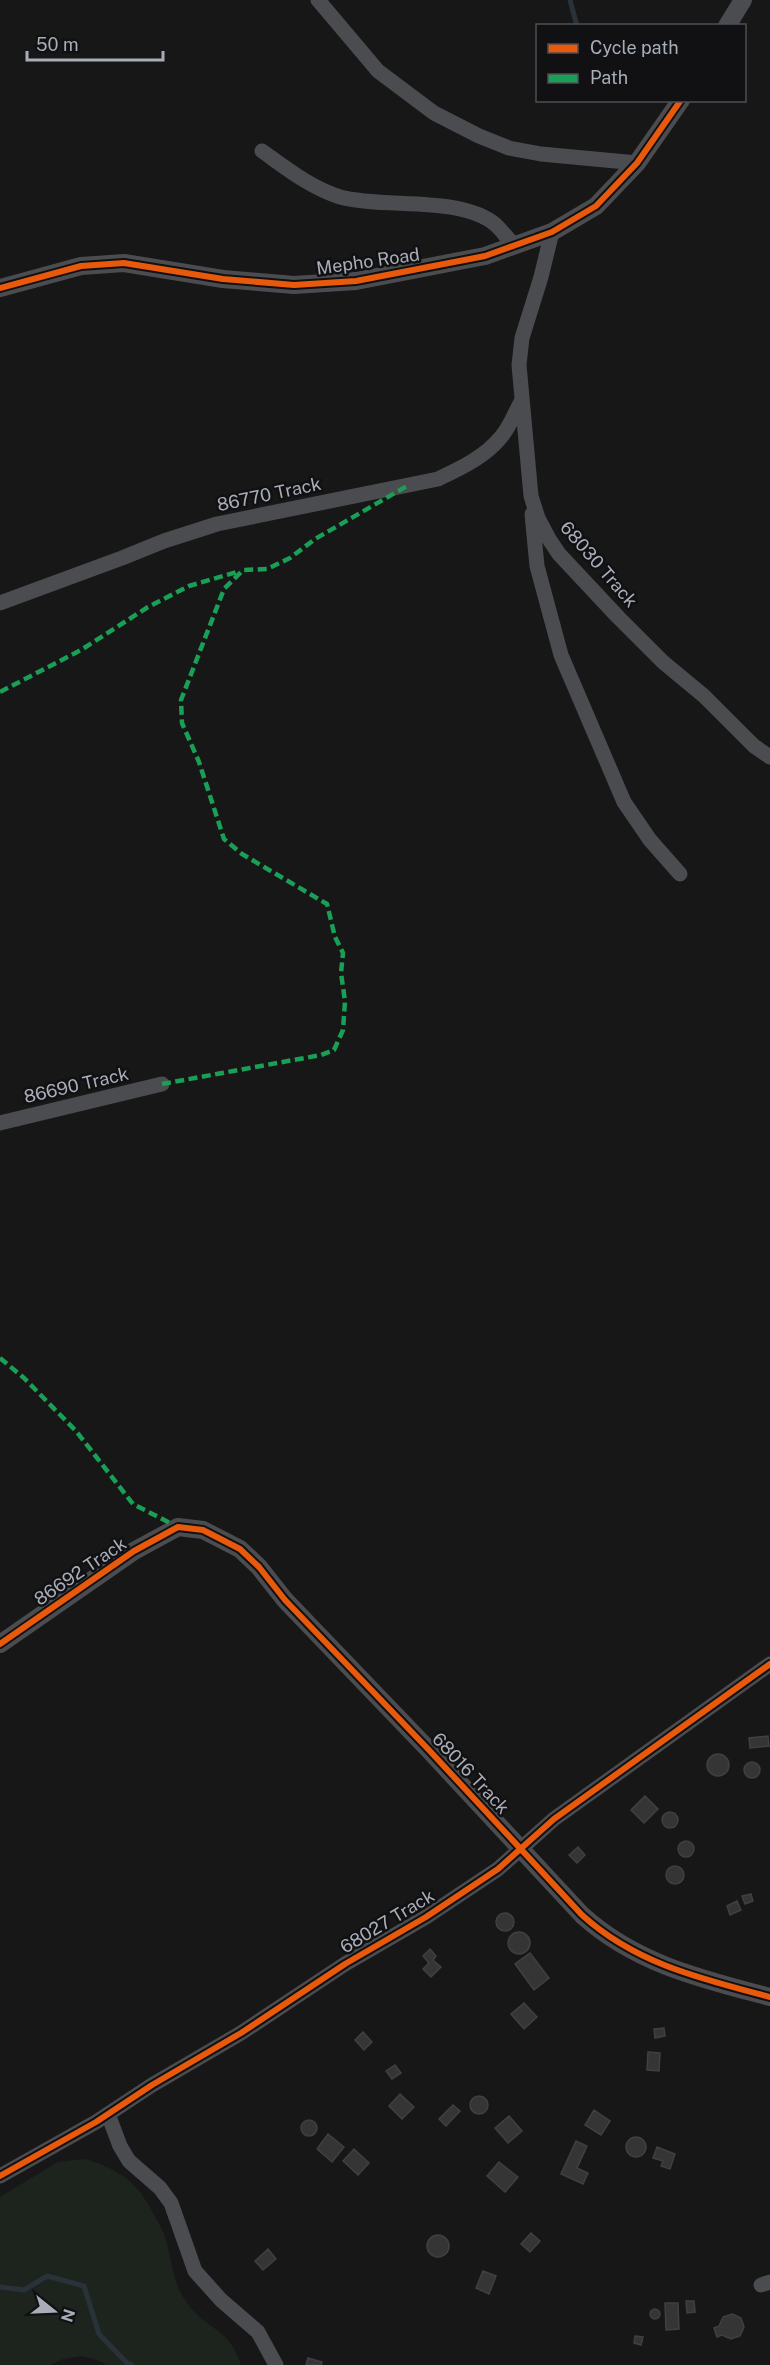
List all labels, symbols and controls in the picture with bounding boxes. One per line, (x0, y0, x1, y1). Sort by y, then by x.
scale bar (27, 24, 164, 62)
legend (536, 24, 746, 102)
text: 50 m (36, 34, 79, 55)
text: Cycle path (590, 37, 679, 58)
text: Path (590, 67, 628, 88)
street label: Mepho Road (315, 243, 421, 279)
street label: 86770 Track (215, 473, 323, 515)
street label: 68030 Track (556, 517, 642, 611)
street label: 86690 Track (22, 1063, 130, 1107)
street label: 86692 Track (30, 1532, 130, 1610)
street label: 68016 Track (428, 1728, 514, 1818)
street label: 68027 Track (336, 1885, 438, 1957)
north arrow (24, 2281, 84, 2341)
text: N (57, 2307, 79, 2324)

